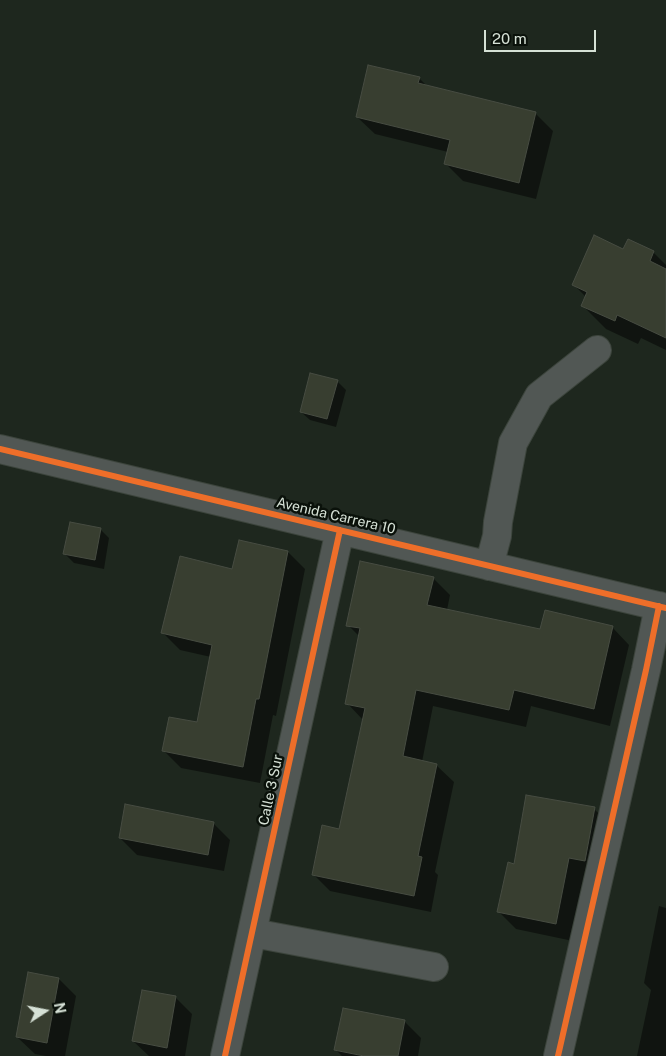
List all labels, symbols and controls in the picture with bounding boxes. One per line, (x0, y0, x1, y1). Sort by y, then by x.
scale bar (486, 20, 598, 52)
text: 20 m (492, 30, 527, 47)
street label: Avenida Carrera 10 (275, 494, 397, 538)
street label: Calle 3 Sur (255, 753, 287, 827)
north arrow (20, 986, 70, 1036)
text: N (51, 1001, 69, 1015)

